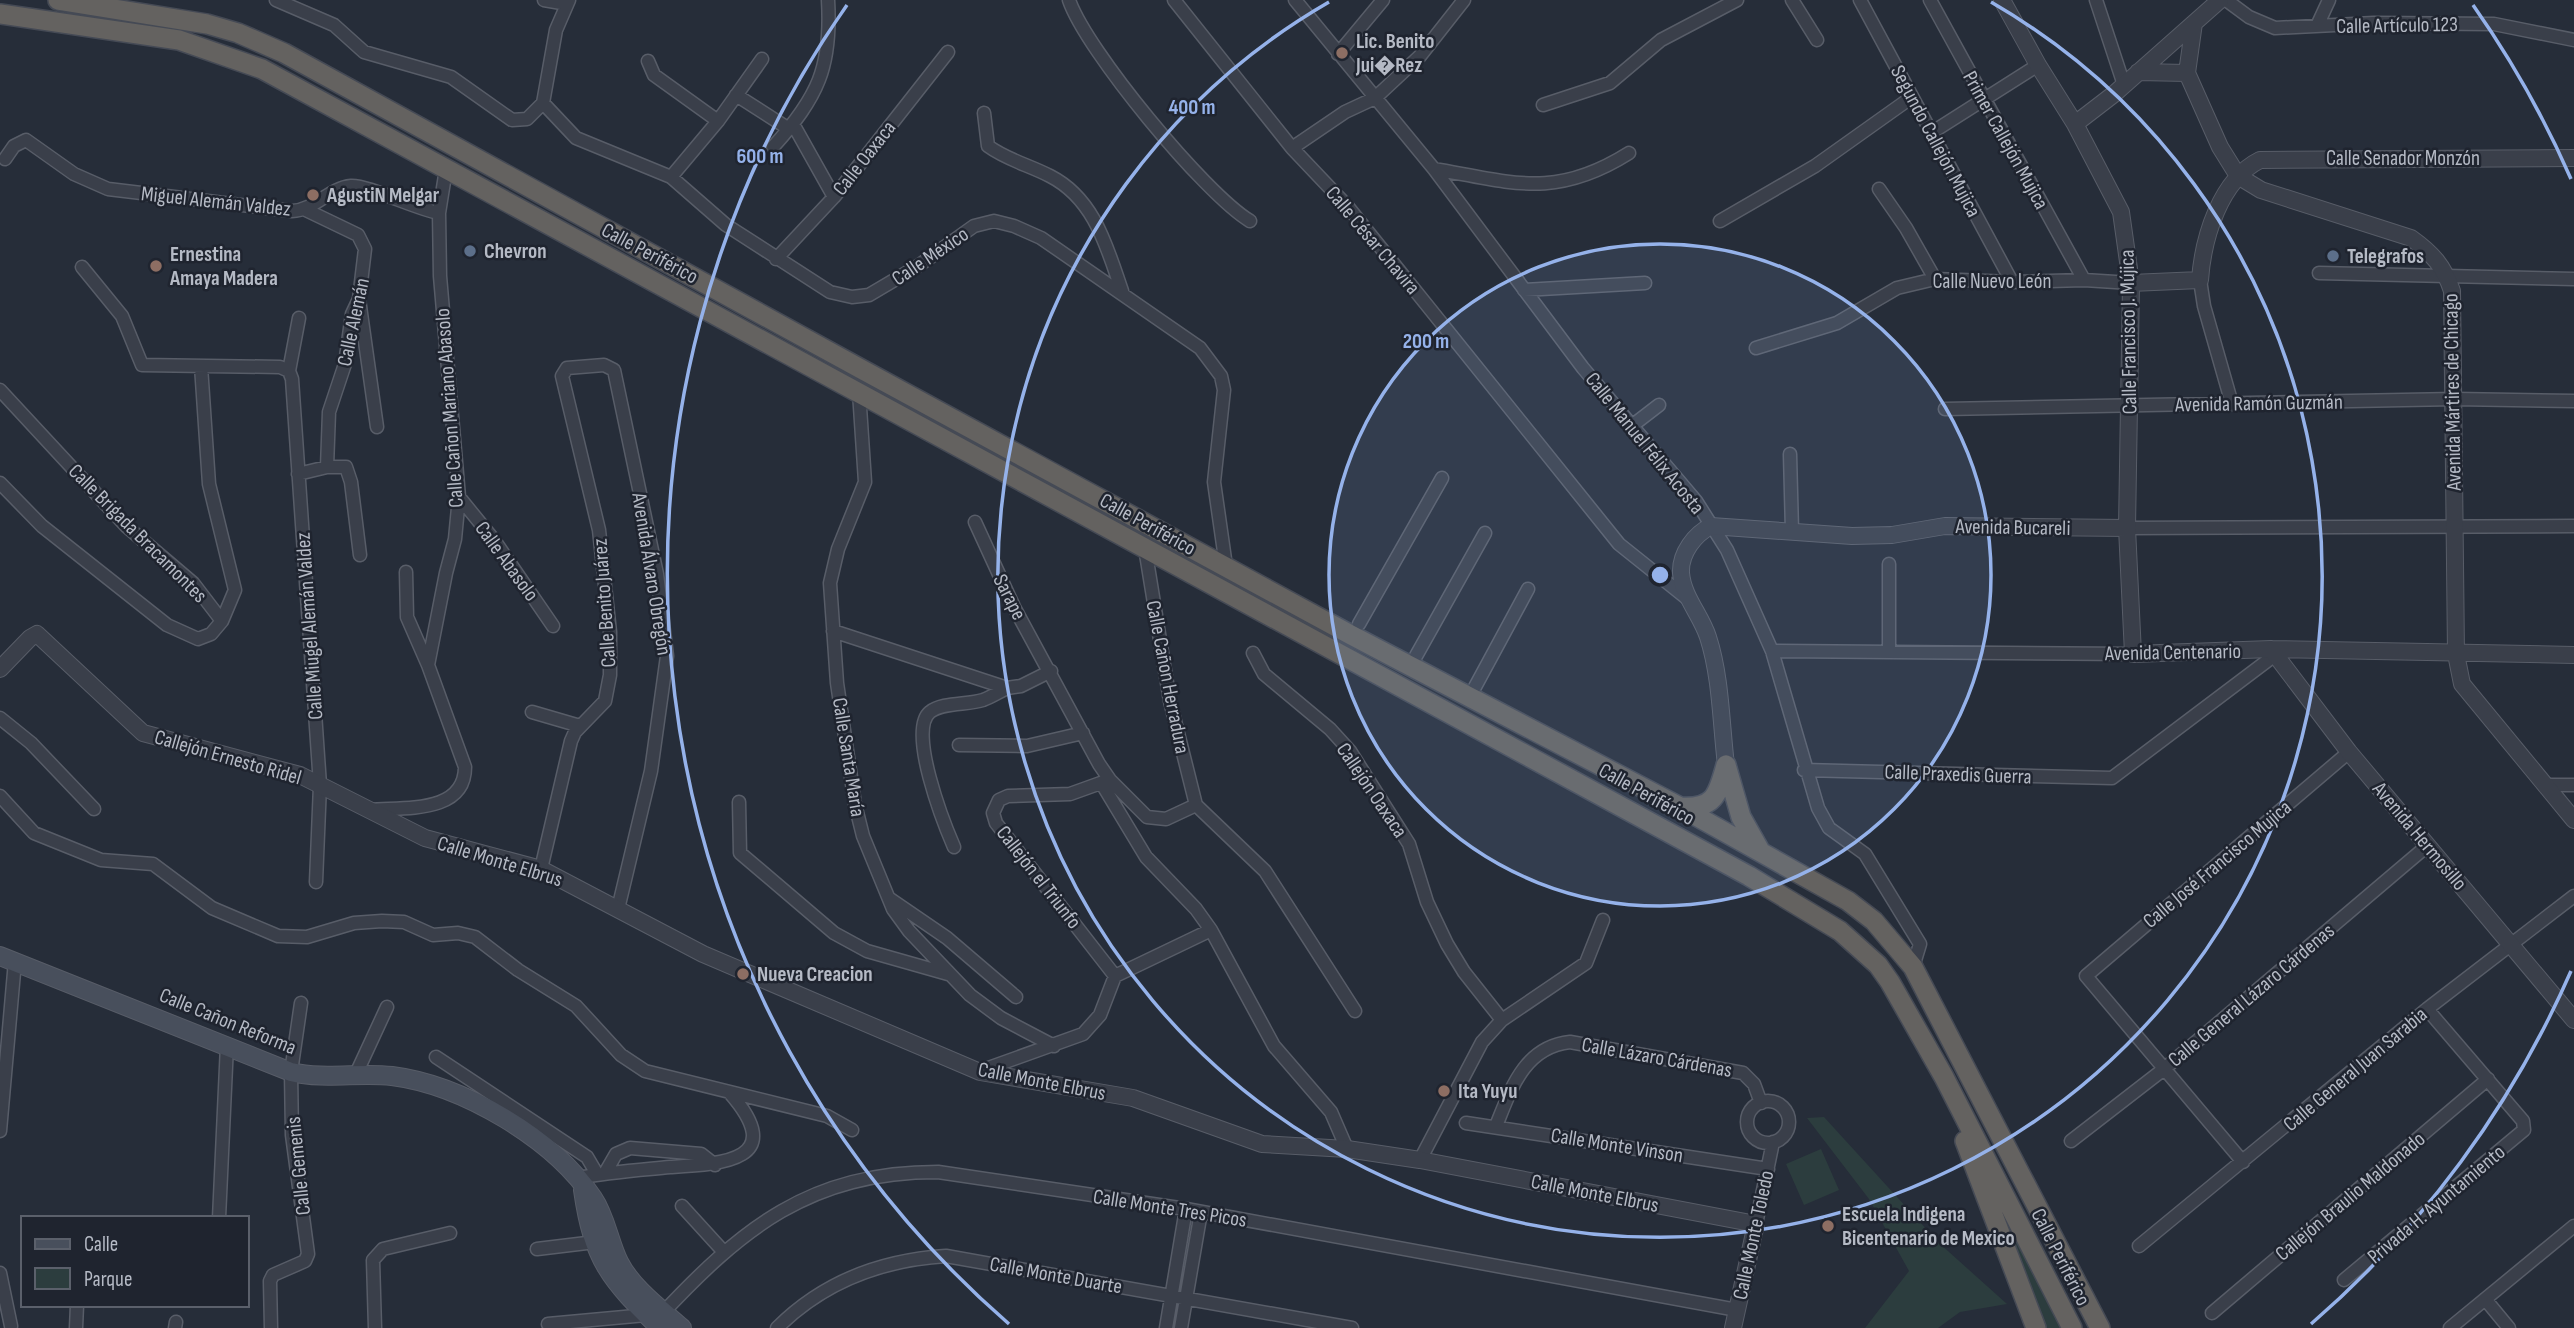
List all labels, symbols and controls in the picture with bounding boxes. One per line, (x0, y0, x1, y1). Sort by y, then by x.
street label: Calle Artículo 123 (2336, 12, 2458, 39)
place label: Lic. Benito Jui�Rez (1355, 29, 1434, 78)
marker: Lic. Benito Jui�Rez (1334, 45, 1350, 61)
street label: Segundo Callejón Mujica (1885, 61, 1986, 221)
street label: Primer Callejón Mujica (1957, 67, 2054, 214)
text: 400 m (1169, 95, 1215, 120)
street label: Calle Oaxaca (828, 116, 901, 201)
text: 600 m (736, 144, 784, 169)
street label: Calle Senador Monzón (2326, 146, 2480, 171)
street label: Miguel Alemán Valdez (140, 181, 292, 222)
street label: Calle César Chavira (1320, 181, 1425, 300)
place label: AgustiN Melgar (326, 183, 440, 208)
marker: AgustiN Melgar (305, 187, 321, 203)
street label: Calle Periférico (597, 218, 702, 289)
street label: Calle México (887, 222, 973, 291)
place label: Chevron (484, 239, 546, 264)
place label: Ernestina Amaya Madera (169, 242, 278, 291)
marker: Chevron (462, 243, 478, 259)
place label: Telegrafos (2347, 244, 2424, 269)
marker: Telegrafos (2325, 248, 2341, 264)
street label: Calle Francisco J. Mújica (2115, 249, 2142, 415)
marker: Ernestina Amaya Madera (148, 258, 164, 274)
street label: Calle Nuevo León (1933, 269, 2052, 294)
street label: Calle Alemán (332, 276, 375, 369)
street label: Avenida Mártires de Chicago (2438, 293, 2467, 492)
street label: Calle Cañon Mariano Abasolo (430, 307, 469, 509)
text: 200 m (1403, 329, 1449, 354)
street label: Calle Manuel Félix Acosta (1580, 367, 1709, 519)
street label: Avenida Ramón Guzmán (2174, 390, 2343, 417)
street label: Calle Brigada Bracamontes (63, 459, 212, 608)
street label: Calle Periférico (1095, 488, 1200, 561)
street label: Avenida Álvaro Obregón (626, 490, 677, 657)
street label: Avenida Bucareli (1954, 514, 2071, 541)
street label: Calle Abasolo (469, 517, 544, 606)
street label: Calle Miugel Alemán Valdez (290, 531, 329, 720)
street label: Calle Benito Juárez (587, 537, 621, 668)
centre of rings (1648, 563, 1672, 587)
street label: Sarape (988, 570, 1032, 624)
street label: Calle Cañon Herradura (1140, 598, 1195, 756)
street label: Avenida Centenario (2104, 639, 2241, 666)
street label: Calle Santa María (827, 696, 870, 818)
street label: Callejón Ernesto Ridel (152, 725, 304, 790)
street label: Callejón Oaxaca (1331, 738, 1412, 843)
street label: Calle Periférico (1594, 758, 1699, 831)
street label: Calle Praxedis Guerra (1884, 759, 2032, 790)
street label: Avenida Hermosillo (2366, 776, 2472, 896)
street label: Calle José Francisco Mujica (2138, 795, 2297, 934)
street label: Callejón el Triunfo (991, 821, 1087, 934)
street label: Calle Monte Elbrus (434, 831, 565, 892)
street label: Calle General Lázaro Cárdenas (2163, 918, 2340, 1072)
place label: Nueva Creacion (757, 962, 873, 987)
marker: Nueva Creacion (735, 966, 751, 982)
street label: Calle Cañon Reforma (156, 983, 300, 1060)
street label: Calle General Juan Sarabia (2278, 1002, 2432, 1137)
street label: Calle Lázaro Cárdenas (1580, 1032, 1734, 1083)
street label: Calle Monte Elbrus (976, 1057, 1108, 1106)
place label: Ita Yuyu (1458, 1079, 1517, 1104)
marker: Ita Yuyu (1436, 1083, 1452, 1099)
street label: Calle Gemenis (281, 1115, 316, 1216)
street label: Calle Monte Vinson (1549, 1123, 1685, 1168)
street label: Callejón Braulio Maldonado (2270, 1126, 2430, 1266)
street label: Privada H. Ayuntamiento (2362, 1140, 2510, 1269)
street label: Calle Monte Toledo (1728, 1168, 1779, 1302)
street label: Calle Monte Elbrus (1529, 1169, 1661, 1218)
street label: Calle Monte Tres Picos (1091, 1184, 1249, 1233)
place label: Escuela Indigena Bicentenario de Mexico (1842, 1202, 2015, 1251)
street label: Calle Periférico (2025, 1204, 2096, 1310)
legend (21, 1216, 248, 1307)
marker: Escuela Indigena Bicentenario de Mexico (1820, 1218, 1836, 1234)
text: Calle (84, 1232, 118, 1257)
street label: Calle Monte Duarte (988, 1252, 1124, 1299)
text: Parque (84, 1267, 132, 1292)

